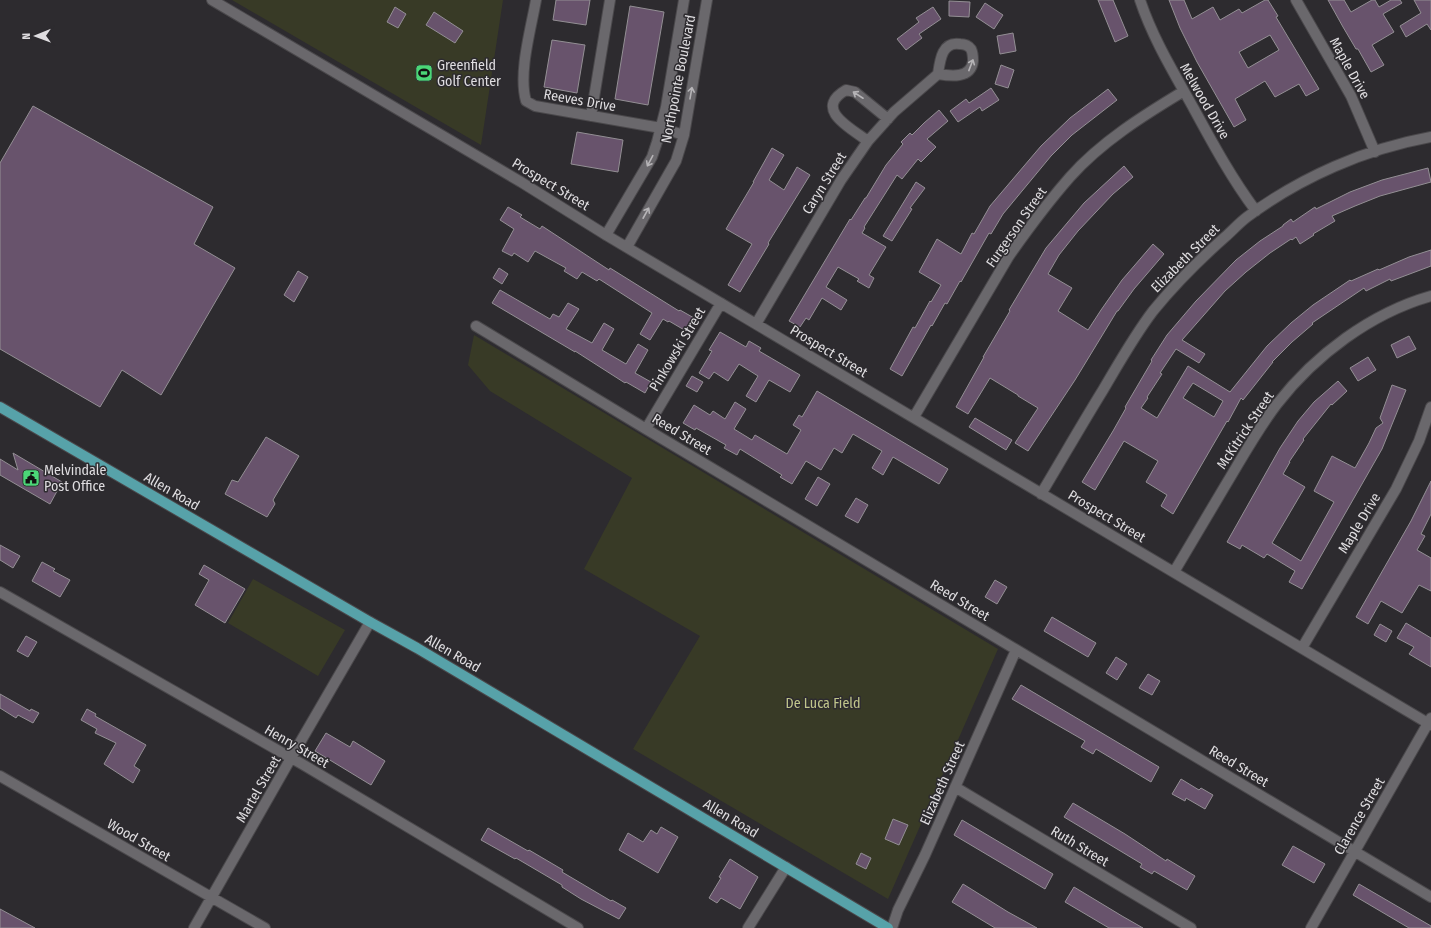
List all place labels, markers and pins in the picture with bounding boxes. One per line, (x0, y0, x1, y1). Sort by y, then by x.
place label: Greenfield Golf Center (437, 57, 501, 90)
sports icon: Greenfield Golf Center (414, 63, 434, 83)
place label: Melvindale Post Office (44, 462, 106, 495)
public building icon: Melvindale Post Office (21, 468, 41, 488)

